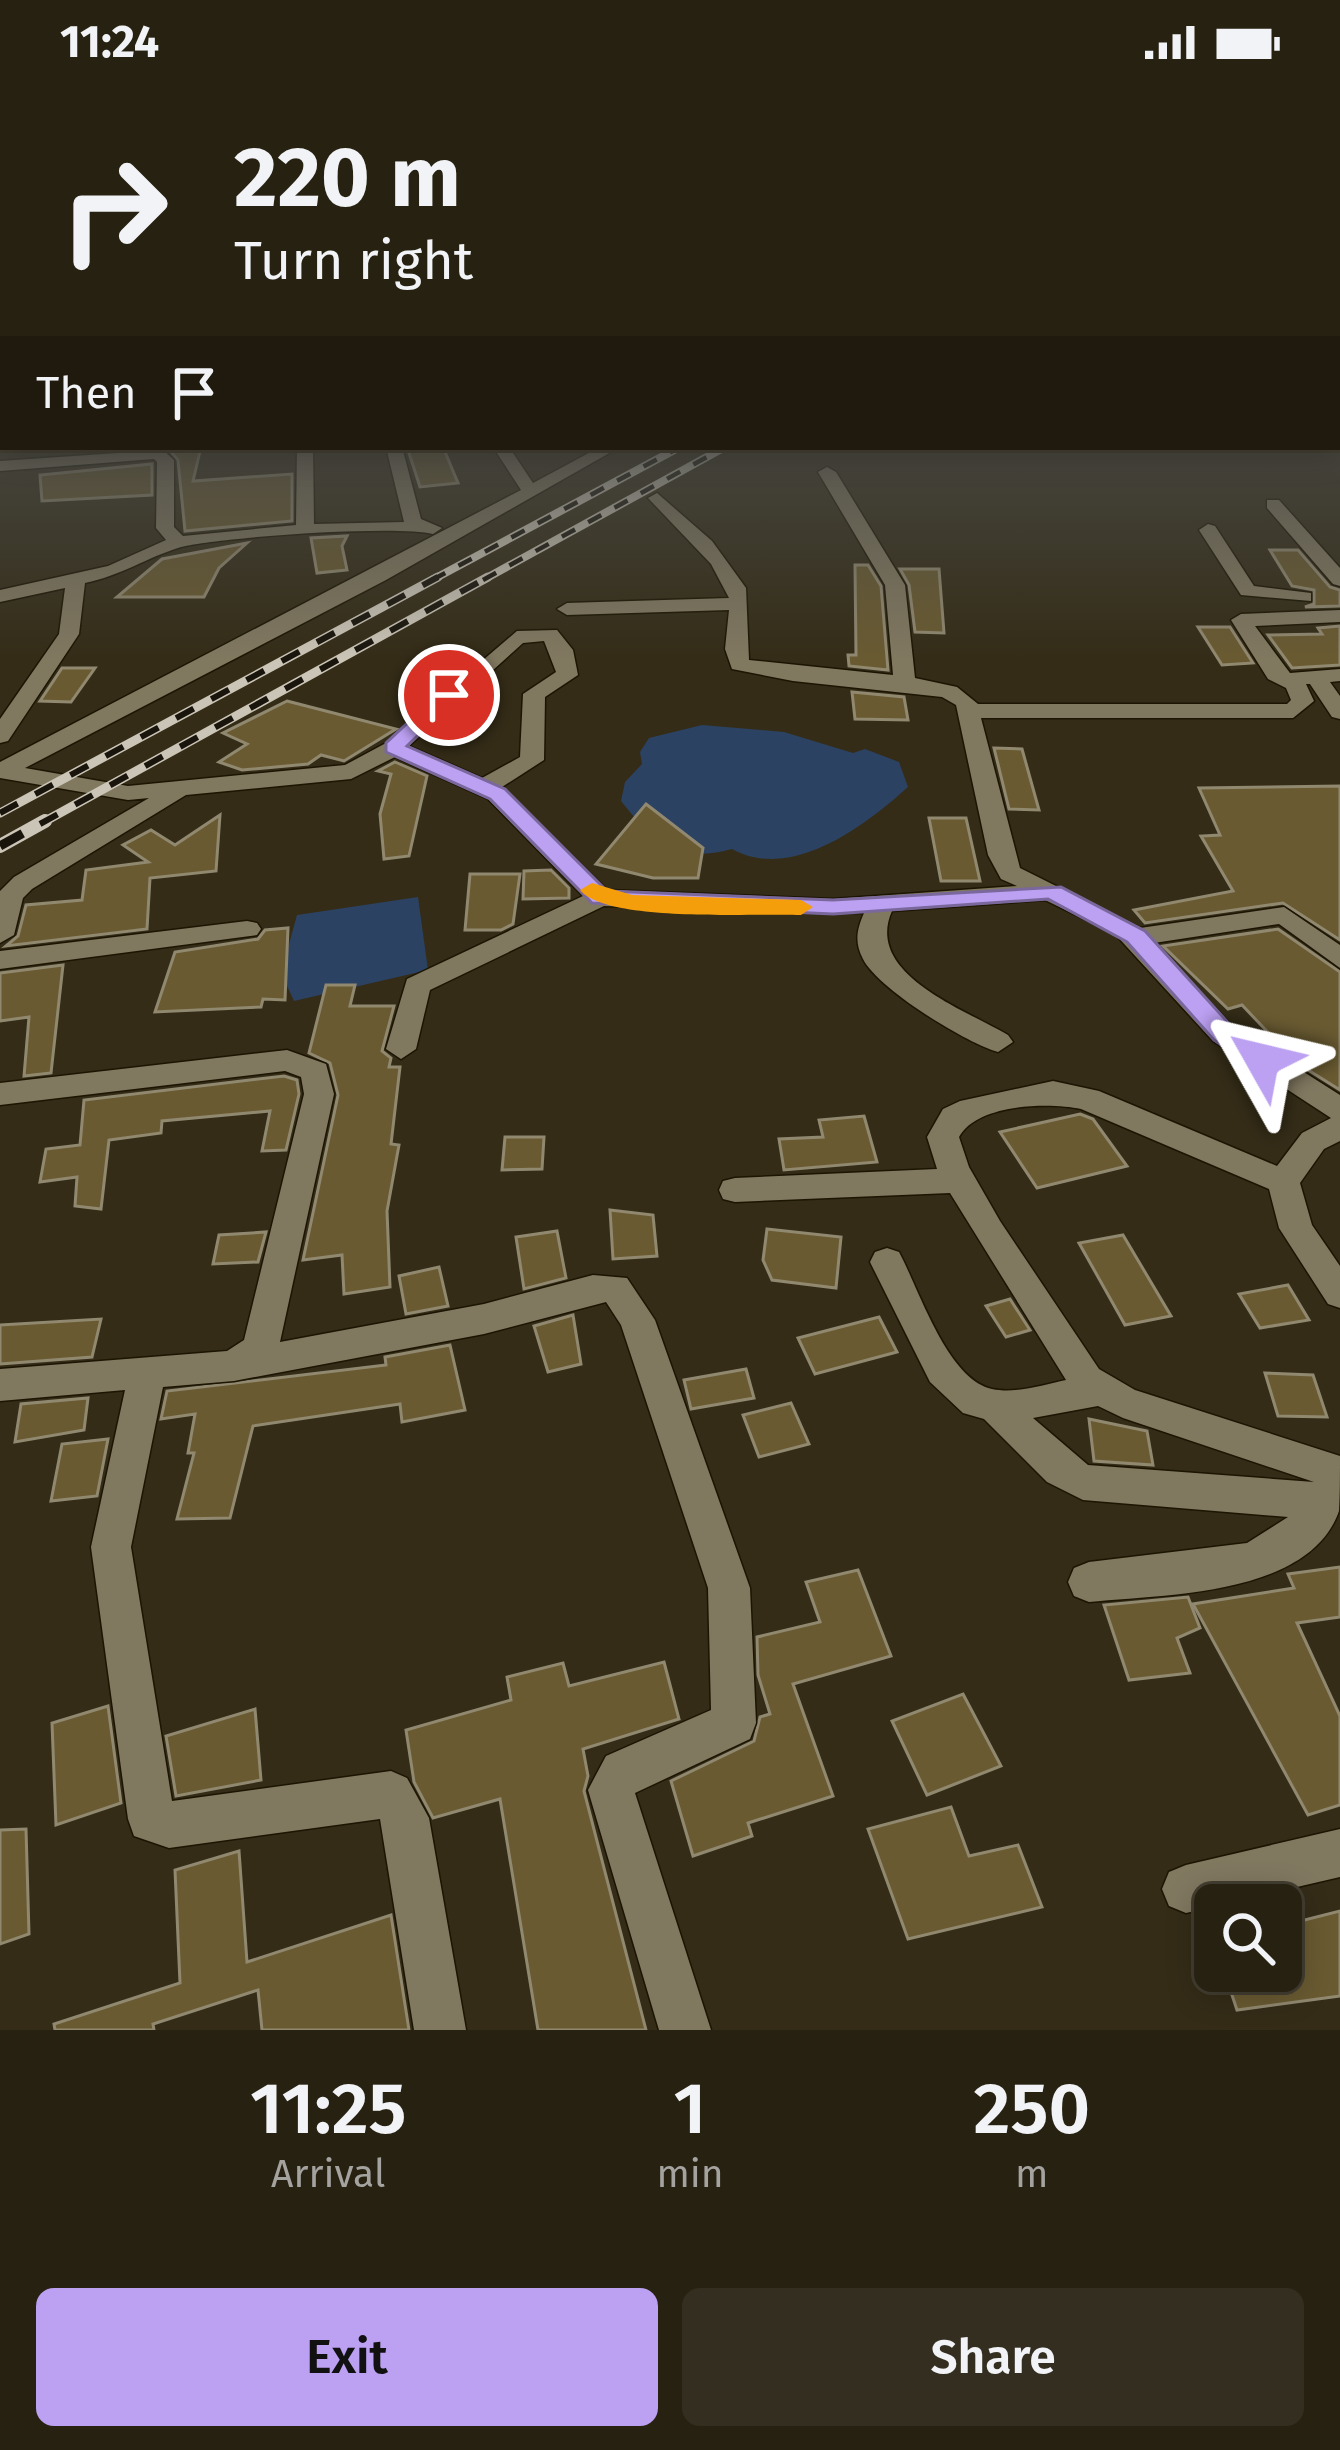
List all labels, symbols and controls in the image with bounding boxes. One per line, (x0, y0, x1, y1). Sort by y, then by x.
text: 11:24 (60, 15, 159, 69)
text: 220 m (234, 127, 461, 228)
icon: right (36, 132, 192, 288)
text: Turn right (234, 229, 473, 293)
icon: arrive (161, 360, 227, 426)
text: Then (36, 366, 137, 420)
pin (398, 644, 500, 746)
icon: arrive (416, 662, 482, 728)
position arrow (1199, 997, 1325, 1123)
map controls (1194, 1884, 1302, 1992)
button: search (1194, 1884, 1302, 1992)
text: 11:25 (250, 2066, 406, 2152)
text: 1 (674, 2066, 706, 2152)
text: 250 (974, 2066, 1090, 2152)
text: Arrival (271, 2151, 385, 2197)
text: min (656, 2151, 724, 2197)
text: m (1015, 2151, 1049, 2197)
button: Exit (36, 2288, 658, 2426)
button: Share (682, 2288, 1304, 2426)

